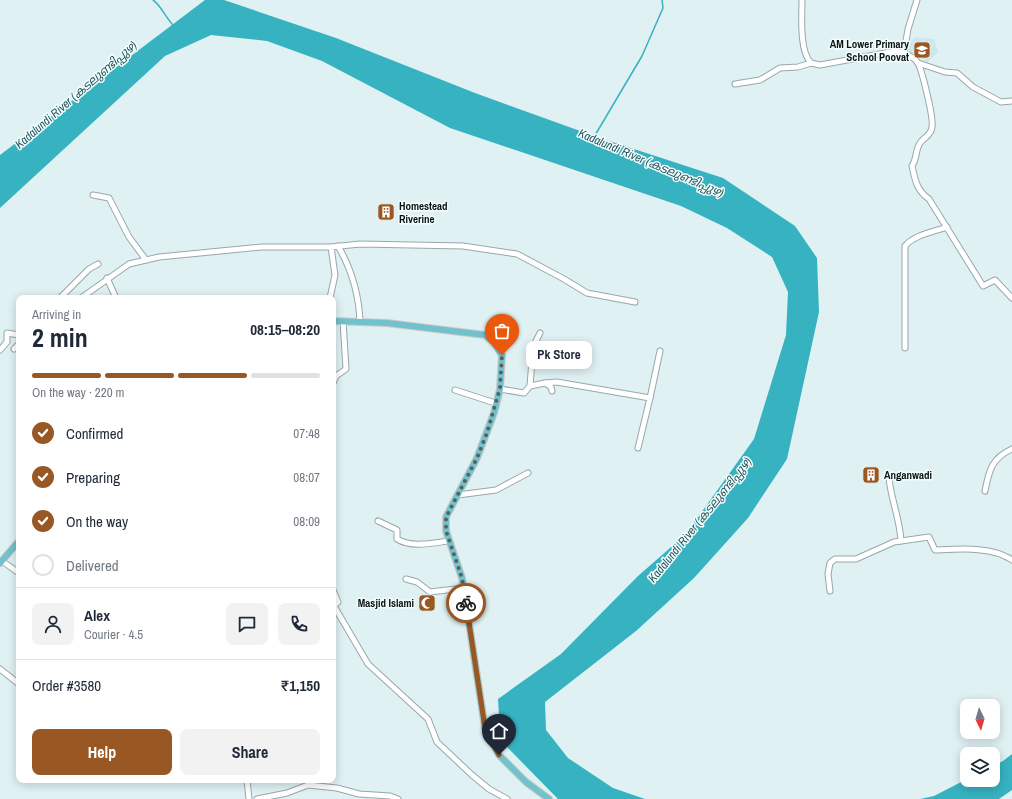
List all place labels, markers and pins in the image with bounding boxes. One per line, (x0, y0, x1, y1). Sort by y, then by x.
place label: AM Lower Primary School Poovat (830, 37, 909, 64)
school or university icon: AM Lower Primary School Poovat (912, 40, 932, 60)
place label: Homestead Riverine (399, 199, 448, 226)
building icon: Homestead Riverine (376, 202, 396, 222)
pin (485, 314, 519, 355)
callout: Pk Store (526, 341, 592, 369)
building icon: Anganwadi (861, 465, 881, 485)
place label: Anganwadi (884, 468, 932, 482)
mosque icon: Masjid Islami (417, 593, 437, 613)
place label: Masjid Islami (358, 596, 414, 610)
pin (482, 714, 516, 755)

